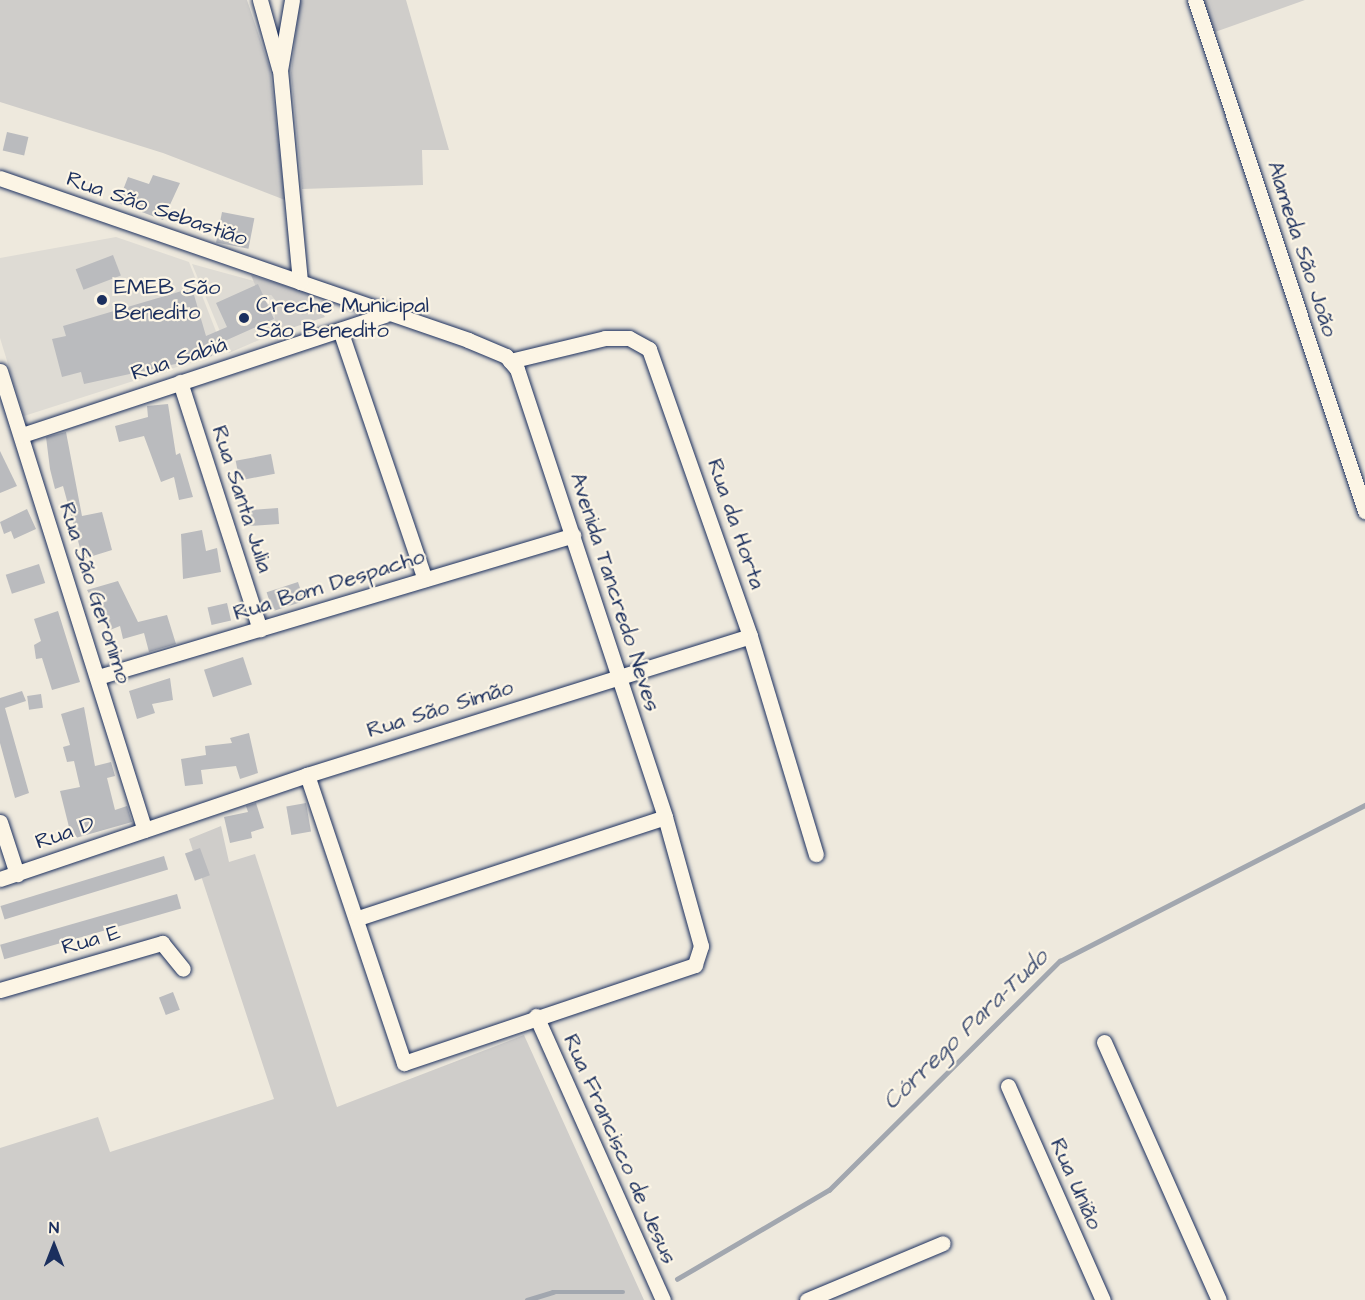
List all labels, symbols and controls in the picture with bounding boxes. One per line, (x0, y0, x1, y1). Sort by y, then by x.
street label: Alameda São João (1261, 158, 1343, 340)
street label: Rua São Sebastião (63, 166, 251, 252)
place label: EMEB São Benedito (114, 274, 220, 326)
place label: Creche Municipal São Benedito (256, 292, 429, 344)
marker: EMEB São Benedito (95, 293, 109, 307)
marker: Creche Municipal São Benedito (237, 311, 251, 325)
street label: Rua Sabiá (128, 331, 230, 387)
street label: Rua Santa Julia (206, 422, 278, 576)
street label: Rua da Horta (701, 455, 771, 593)
street label: Avenida Tancredo Neves (564, 469, 666, 715)
street label: Rua São Geronimo (53, 499, 137, 687)
street label: Rua Bom Despacho (230, 543, 428, 627)
street label: Rua São Simão (364, 674, 516, 744)
street label: Rua D (32, 811, 98, 855)
street label: Rua E (59, 919, 123, 961)
water label: Córrego Para-Tudo (877, 944, 1055, 1116)
street label: Rua Francisco de Jesus (557, 1030, 683, 1268)
street label: Rua União (1044, 1134, 1108, 1234)
north arrow (24, 1216, 84, 1276)
text: N (49, 1217, 59, 1239)

